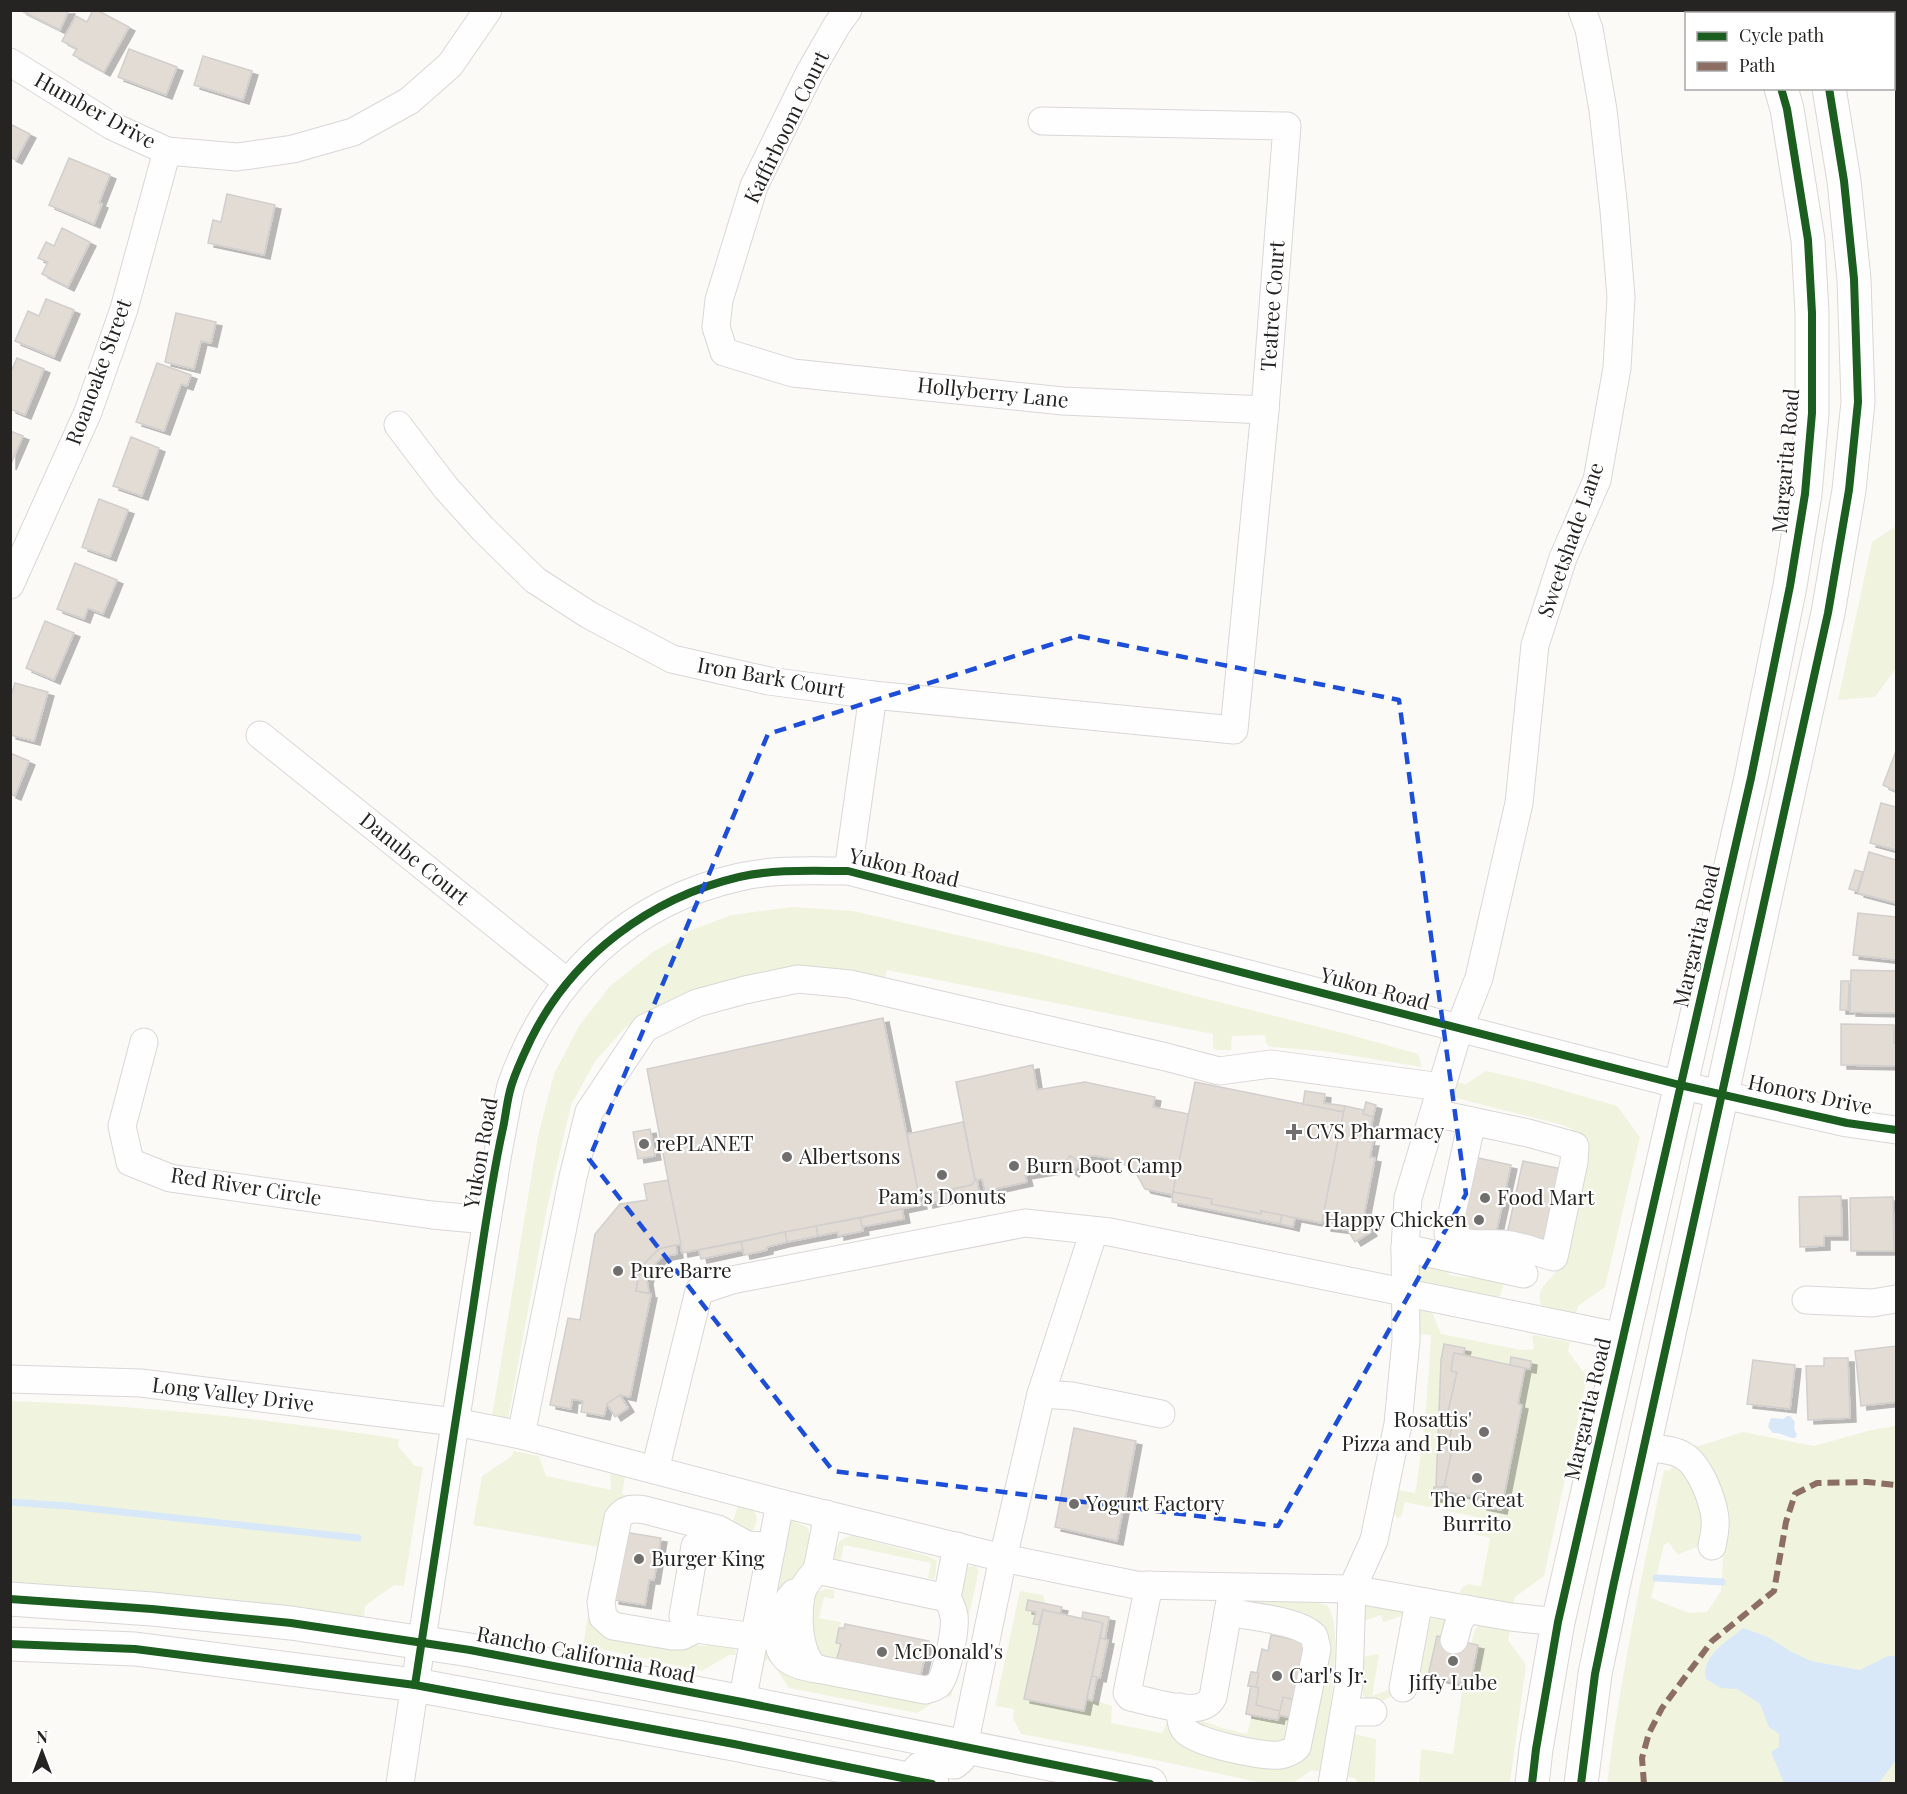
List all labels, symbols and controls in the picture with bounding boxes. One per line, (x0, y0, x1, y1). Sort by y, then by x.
legend (1685, 12, 1895, 90)
text: Cycle path (1739, 23, 1824, 47)
street label: Kaffirboom Court (736, 45, 835, 207)
text: Path (1739, 53, 1776, 77)
street label: Humber Drive (30, 64, 162, 154)
street label: Teatree Court (1252, 239, 1290, 372)
street label: Roanoake Street (58, 294, 137, 448)
street label: Hollyberry Lane (916, 369, 1070, 413)
street label: Margarita Road (1764, 387, 1804, 535)
street label: Sweetshade Lane (1529, 458, 1609, 621)
street label: Iron Bark Court (695, 649, 848, 703)
street label: Danube Court (355, 805, 476, 910)
street label: Yukon Road (846, 840, 962, 892)
street label: Margarita Road (1665, 862, 1725, 1010)
street label: Yukon Road (1317, 959, 1433, 1015)
street label: Honors Drive (1746, 1066, 1875, 1120)
street label: Yukon Road (455, 1095, 503, 1211)
place label: CVS Pharmacy (1306, 1116, 1445, 1144)
marker: CVS Pharmacy (1287, 1125, 1301, 1139)
place label: rePLANET (656, 1128, 754, 1156)
marker: rePLANET (637, 1137, 651, 1151)
place label: Albertsons (798, 1141, 900, 1169)
marker: Albertsons (780, 1150, 794, 1164)
place label: Burn Boot Camp (1026, 1150, 1183, 1178)
street label: Red River Circle (169, 1159, 324, 1211)
marker: Burn Boot Camp (1007, 1159, 1021, 1173)
marker: Pam’s Donuts (935, 1168, 949, 1182)
place label: Pam’s Donuts (878, 1181, 1006, 1209)
place label: Food Mart (1497, 1182, 1595, 1210)
marker: Food Mart (1478, 1191, 1492, 1205)
place label: Happy Chicken (1324, 1204, 1467, 1232)
marker: Happy Chicken (1472, 1213, 1486, 1227)
place label: Pure Barre (630, 1255, 732, 1283)
marker: Pure Barre (611, 1264, 625, 1278)
street label: Margarita Road (1556, 1335, 1616, 1483)
street label: Long Valley Drive (151, 1369, 316, 1417)
place label: Rosattis' Pizza and Pub (1341, 1404, 1472, 1456)
marker: Rosattis' Pizza and Pub (1477, 1425, 1491, 1439)
marker: The Great Burrito (1470, 1471, 1484, 1485)
place label: The Great Burrito (1430, 1484, 1524, 1536)
place label: Yogurt Factory (1085, 1488, 1225, 1516)
marker: Yogurt Factory (1067, 1497, 1081, 1511)
place label: Burger King (651, 1543, 765, 1571)
marker: Burger King (632, 1552, 646, 1566)
street label: Rancho California Road (475, 1618, 698, 1688)
place label: McDonald's (894, 1636, 1003, 1664)
marker: McDonald's (875, 1645, 889, 1659)
marker: Jiffy Lube (1446, 1654, 1460, 1668)
place label: Carl's Jr. (1289, 1660, 1368, 1688)
place label: Jiffy Lube (1408, 1667, 1497, 1695)
marker: Carl's Jr. (1270, 1669, 1284, 1683)
north arrow (12, 1722, 72, 1782)
text: N (36, 1726, 48, 1747)

